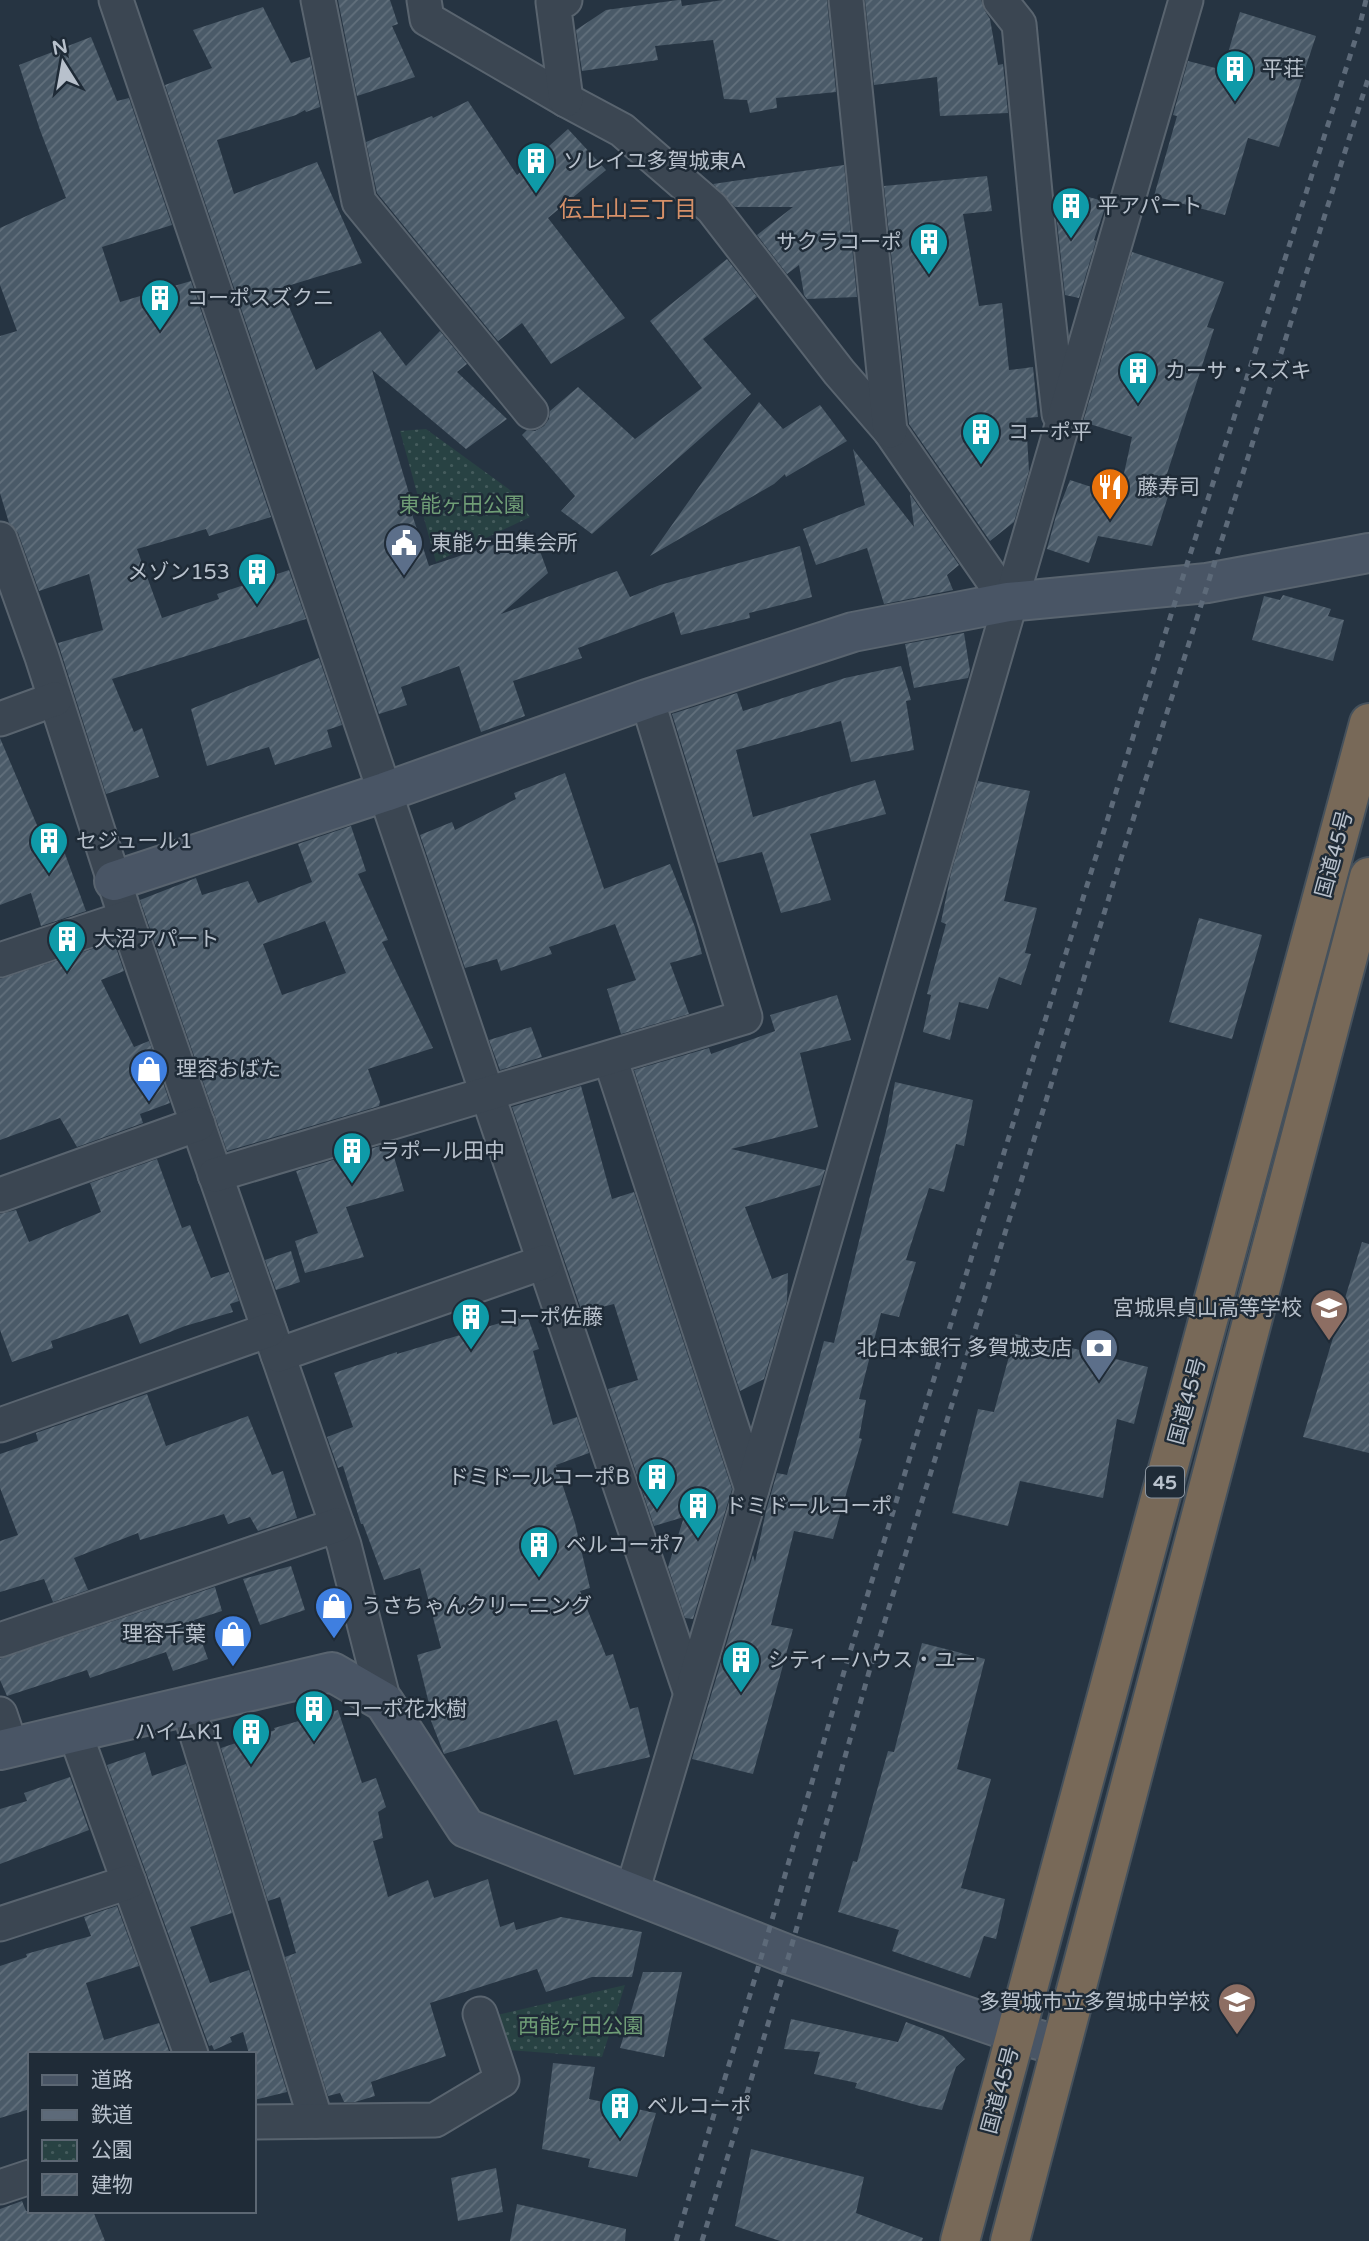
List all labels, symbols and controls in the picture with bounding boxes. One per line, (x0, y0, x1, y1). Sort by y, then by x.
north arrow (28, 28, 98, 98)
text: N (50, 35, 70, 60)
building icon: 平荘 (1214, 48, 1256, 103)
place label: 平荘 (1262, 57, 1304, 82)
building icon: ソレイユ多賀城東A (515, 140, 557, 195)
place label: ソレイユ多賀城東A (563, 149, 746, 174)
building icon: 平アパート (1050, 185, 1092, 240)
place label: 平アパート (1098, 194, 1203, 219)
district label: 伝上山三丁目 (559, 196, 697, 224)
building icon: サクラコーポ (908, 221, 950, 276)
place label: サクラコーポ (776, 230, 902, 255)
building icon: コーポスズクニ (139, 277, 181, 332)
place label: コーポスズクニ (187, 286, 334, 311)
building icon: カーサ・スズキ (1117, 350, 1159, 405)
place label: カーサ・スズキ (1165, 359, 1312, 384)
building icon: コーポ平 (960, 411, 1002, 466)
place label: コーポ平 (1008, 420, 1092, 445)
restaurant icon: 藤寿司 (1089, 466, 1131, 521)
place label: 藤寿司 (1137, 475, 1200, 500)
park label: 東能ヶ田公園 (399, 493, 525, 518)
public building icon: 東能ヶ田集会所 (383, 522, 425, 577)
place label: 東能ヶ田集会所 (431, 531, 578, 556)
building icon: メゾン153 (236, 551, 278, 606)
place label: メゾン153 (127, 560, 230, 585)
street label: 国道45号 (1311, 808, 1358, 901)
building icon: セジュール1 (28, 820, 70, 875)
place label: セジュール1 (76, 829, 193, 854)
building icon: 大沼アパート (46, 918, 88, 973)
place label: 大沼アパート (94, 927, 220, 952)
shop icon: 理容おばた (128, 1048, 170, 1103)
place label: 理容おばた (176, 1057, 281, 1082)
building icon: ラポール田中 (331, 1130, 373, 1185)
place label: ラポール田中 (379, 1139, 505, 1164)
school or university icon: 宮城県貞山高等学校 (1308, 1287, 1350, 1342)
building icon: コーポ佐藤 (450, 1296, 492, 1351)
place label: 宮城県貞山高等学校 (1113, 1296, 1302, 1321)
place label: コーポ佐藤 (498, 1305, 603, 1330)
bank icon: 北日本銀行 多賀城支店 (1078, 1327, 1120, 1382)
place label: 北日本銀行 多賀城支店 (857, 1336, 1072, 1361)
street label: 国道45号 (1164, 1355, 1211, 1448)
building icon: ドミドールコーポB (636, 1456, 678, 1511)
place label: ドミドールコーポB (448, 1465, 630, 1490)
road number: 45 (1146, 1466, 1184, 1498)
building icon: ドミドールコーポ (677, 1485, 719, 1540)
place label: ドミドールコーポ (725, 1494, 893, 1519)
building icon: ベルコーポ7 (518, 1524, 560, 1579)
place label: ベルコーポ7 (566, 1533, 684, 1558)
shop icon: うさちゃんクリーニング (313, 1585, 355, 1640)
place label: うさちゃんクリーニング (361, 1594, 592, 1619)
shop icon: 理容千葉 (212, 1613, 254, 1668)
place label: 理容千葉 (122, 1622, 206, 1647)
building icon: シティーハウス・ユー (720, 1639, 762, 1694)
place label: シティーハウス・ユー (768, 1648, 976, 1673)
building icon: コーポ花水樹 (293, 1688, 335, 1743)
place label: コーポ花水樹 (341, 1697, 467, 1722)
building icon: ハイムK1 (230, 1711, 272, 1766)
place label: ハイムK1 (135, 1720, 224, 1745)
school or university icon: 多賀城市立多賀城中学校 (1216, 1981, 1258, 2036)
place label: 多賀城市立多賀城中学校 (979, 1990, 1210, 2015)
park label: 西能ヶ田公園 (518, 2014, 644, 2039)
street label: 国道45号 (977, 2044, 1024, 2137)
legend (28, 2052, 256, 2213)
text: 道路 (91, 2068, 133, 2093)
building icon: ベルコーポ (599, 2085, 641, 2140)
place label: ベルコーポ (647, 2094, 752, 2119)
text: 鉄道 (91, 2103, 133, 2128)
text: 公園 (91, 2138, 133, 2163)
text: 建物 (91, 2173, 133, 2198)

